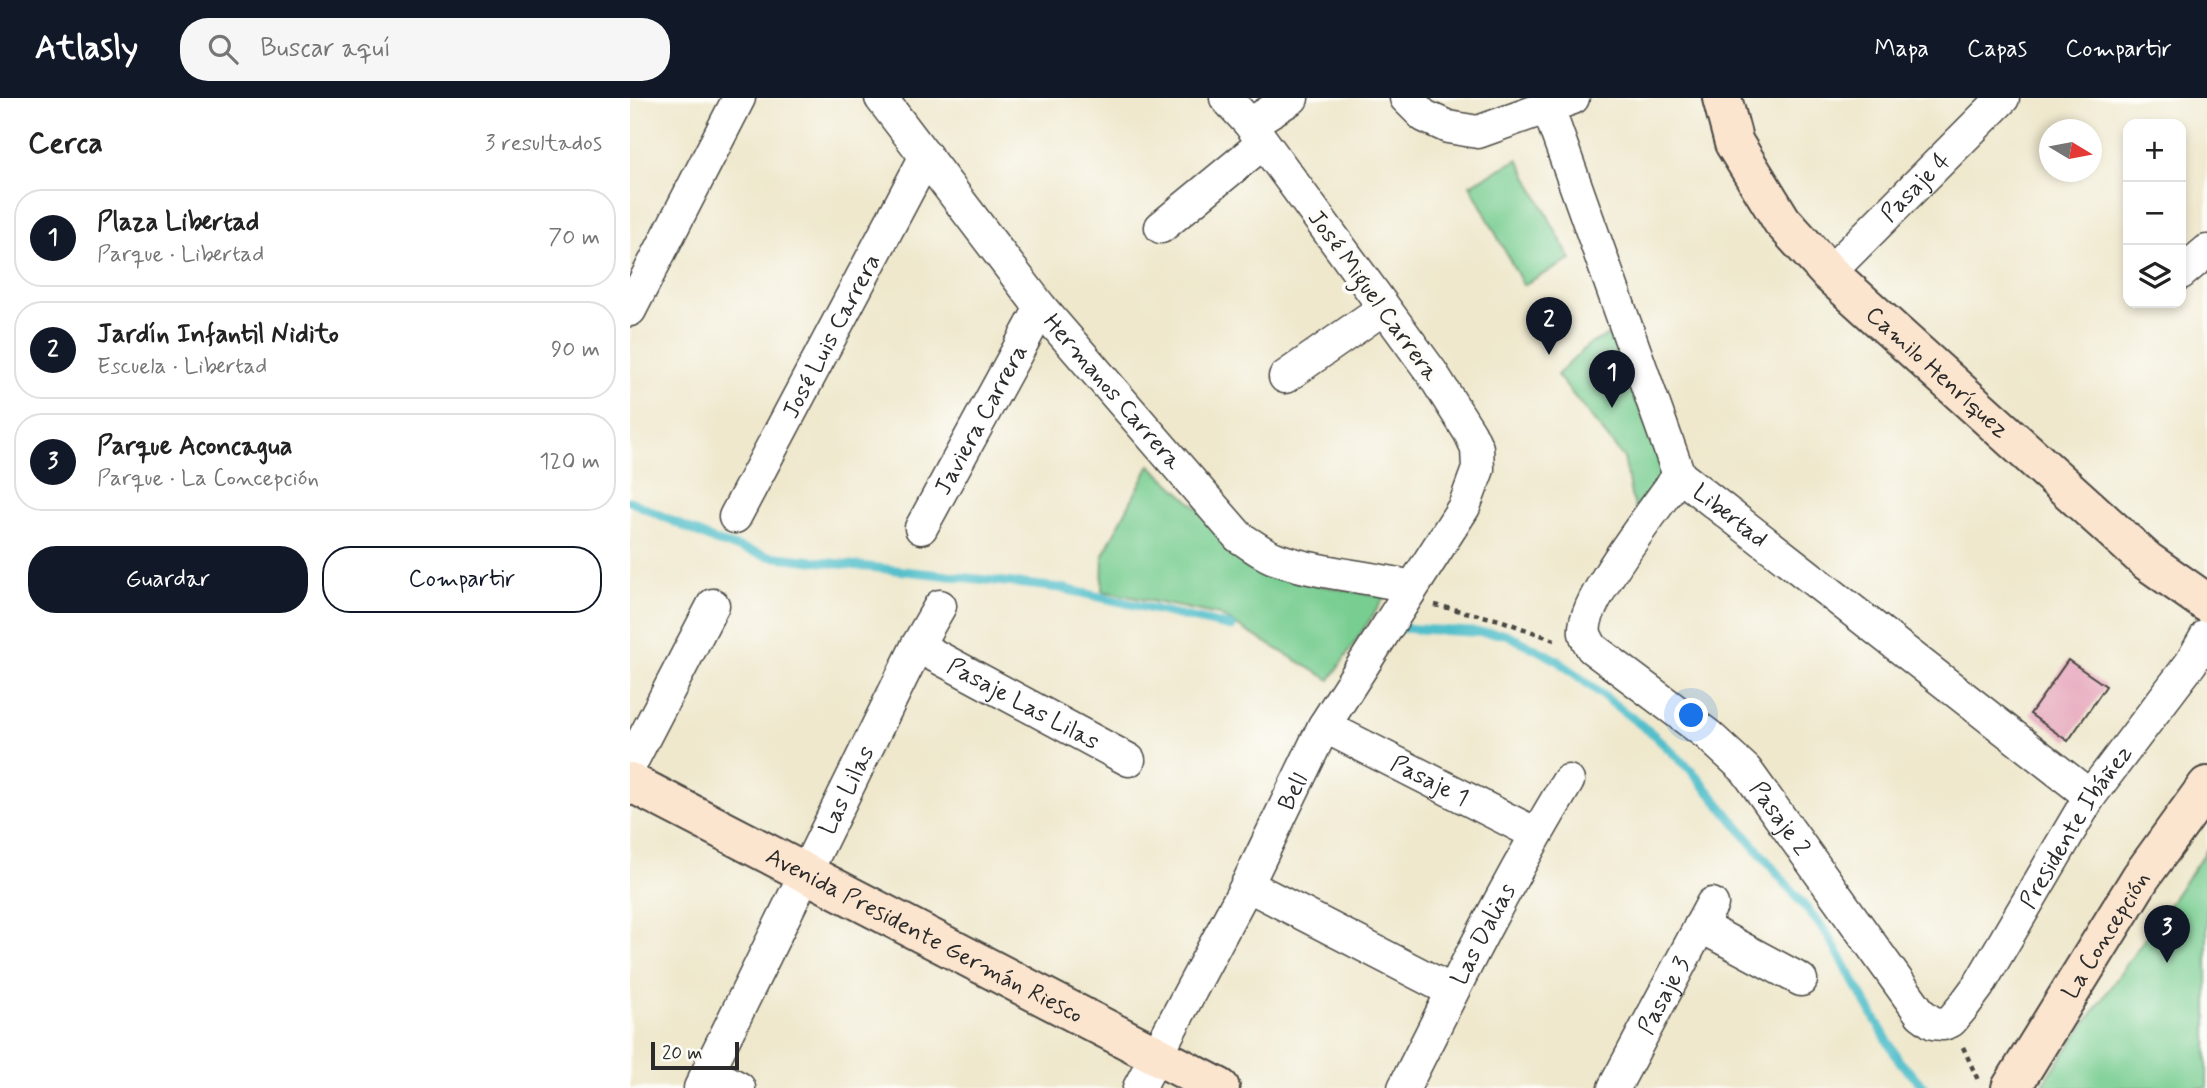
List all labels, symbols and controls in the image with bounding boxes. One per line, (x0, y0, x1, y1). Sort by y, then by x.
search box (180, 18, 670, 81)
text: Atlasly (35, 27, 138, 71)
icon: search (204, 30, 242, 68)
text: Buscar aquí (260, 32, 391, 66)
text: Mapa (1874, 34, 1929, 65)
text: Capas (1967, 34, 2027, 65)
text: Compartir (2065, 34, 2172, 65)
north arrow (2039, 119, 2102, 182)
map controls (2123, 119, 2186, 308)
button: + (2123, 119, 2186, 182)
text: Cerca (28, 124, 103, 163)
text: 3 resultados (485, 129, 602, 159)
street label: Pasaje 4 (1874, 146, 1958, 229)
button: − (2123, 182, 2186, 245)
street label: José Miguel Carrera (1298, 204, 1446, 390)
text: Plaza Libertad (97, 206, 259, 240)
text: 1 (48, 223, 58, 253)
text: 70 m (548, 223, 600, 253)
text: Parque · Libertad (97, 240, 264, 270)
button: layers (2123, 245, 2186, 308)
street label: José Luis Carrera (776, 249, 888, 424)
pin: 2 (1526, 297, 1572, 355)
street label: Camilo Henríquez (1858, 300, 2015, 446)
street label: Hermanos Carrera (1036, 308, 1188, 477)
text: Jardín Infantil Nidito (97, 318, 339, 352)
text: 2 (47, 335, 59, 365)
text: 90 m (551, 335, 600, 365)
street label: Javiera Carrera (928, 339, 1035, 501)
pin: 1 (1589, 350, 1635, 408)
text: Escuela · Libertad (97, 352, 267, 382)
text: Parque Aconcagua (97, 430, 292, 464)
text: 3 (48, 447, 58, 477)
text: 120 m (539, 447, 600, 477)
text: Parque · La Concepción (97, 464, 319, 494)
street label: Libertad (1686, 477, 1773, 555)
button: Guardar (28, 546, 308, 613)
button: Compartir (322, 546, 602, 613)
street label: Pasaje Las Lilas (941, 651, 1105, 758)
your location (1674, 698, 1708, 732)
street label: Presidente Ibáñez (2013, 739, 2140, 915)
street label: Las Lilas (813, 741, 883, 840)
street label: Pasaje 1 (1385, 749, 1474, 814)
street label: Bell (1272, 768, 1316, 816)
street label: Pasaje 2 (1742, 775, 1817, 862)
street label: Avenida Presidente Germán Riesco (760, 841, 1088, 1031)
street label: La Concepción (2056, 866, 2158, 1005)
street label: Las Dalias (1444, 878, 1524, 991)
pin: 3 (2144, 905, 2190, 963)
street label: Pasaje 3 (1631, 952, 1698, 1040)
scale bar (651, 1039, 738, 1071)
text: 20 m (662, 1041, 702, 1066)

